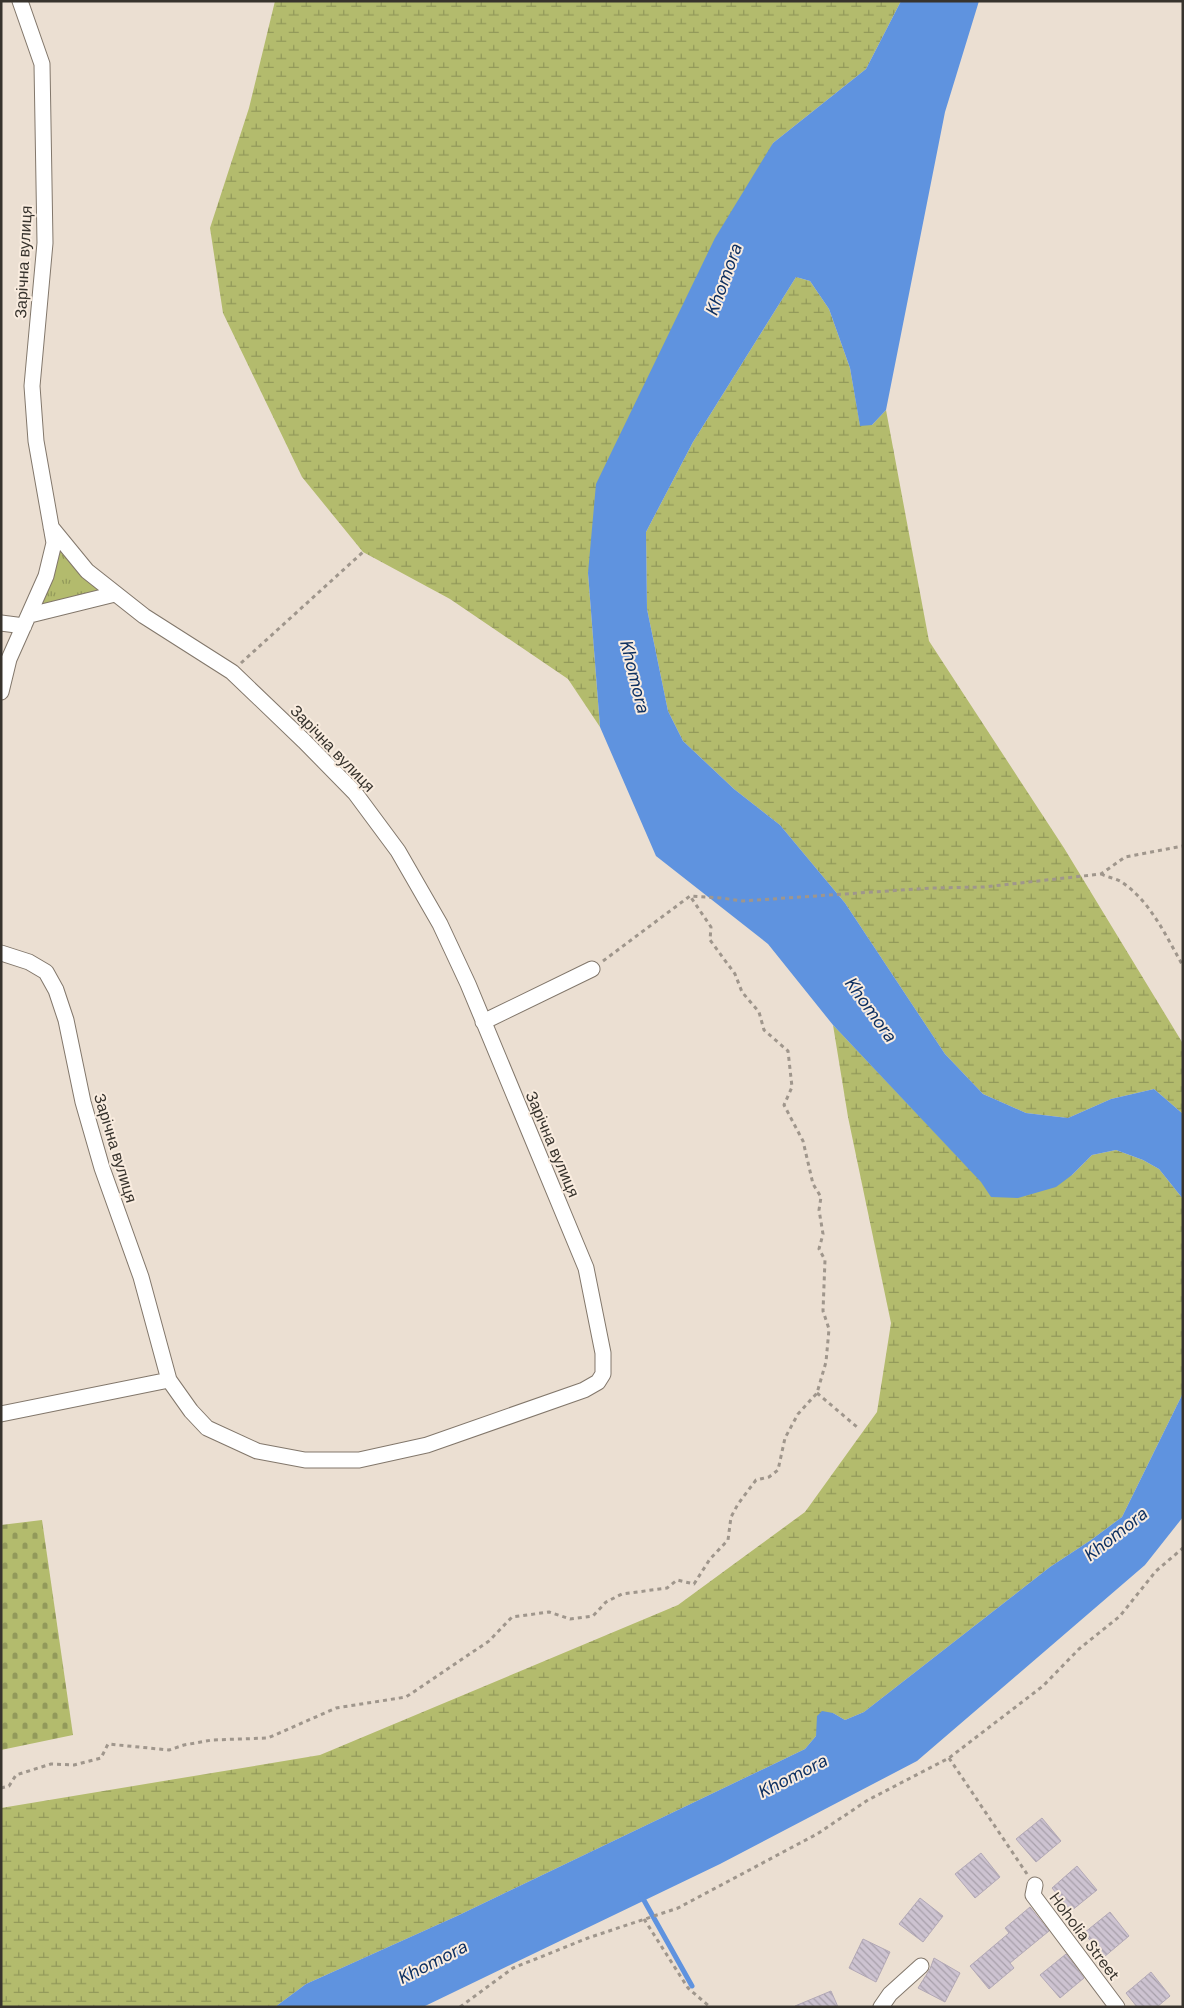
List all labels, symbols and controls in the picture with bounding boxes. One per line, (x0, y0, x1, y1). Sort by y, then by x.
street label: Зарічна вулиця (10, 205, 37, 319)
water label: Khomora (700, 240, 748, 318)
water label: Khomora (614, 638, 656, 716)
street label: Зарічна вулиця (286, 700, 380, 796)
water label: Khomora (839, 973, 903, 1047)
street label: Зарічна вулиця (521, 1088, 584, 1200)
street label: Зарічна вулиця (89, 1091, 142, 1205)
water label: Khomora (1079, 1501, 1153, 1567)
water label: Khomora (754, 1748, 832, 1804)
street label: Hoholia Street (1045, 1888, 1125, 1984)
water label: Khomora (394, 1934, 472, 1990)

